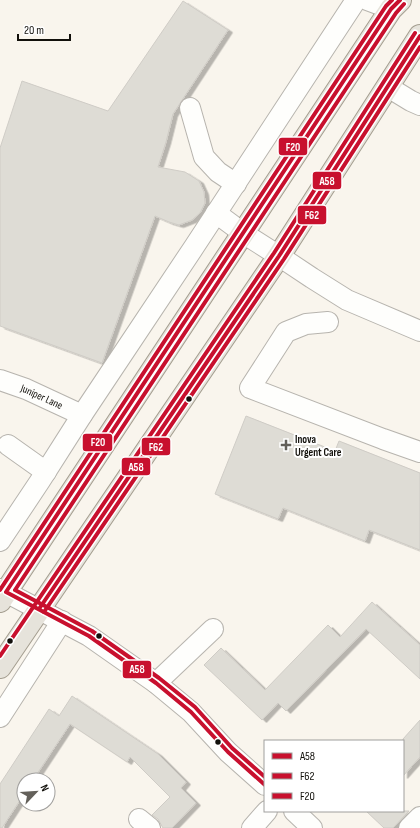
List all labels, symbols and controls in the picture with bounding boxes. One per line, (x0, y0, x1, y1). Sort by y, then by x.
scale bar (18, 16, 70, 42)
text: 20 m (24, 23, 44, 38)
line badge: F20 (278, 137, 308, 156)
text: F20 (286, 141, 300, 154)
line badge: A58 (312, 171, 342, 190)
text: A58 (318, 175, 335, 188)
line badge: F62 (297, 205, 327, 225)
text: F62 (305, 209, 319, 222)
street label: Juniper Lane (18, 381, 65, 412)
unlabelled marker (184, 394, 194, 404)
line badge: F20 (82, 433, 113, 452)
place label: Inova Urgent Care (295, 433, 342, 459)
text: F20 (91, 436, 105, 449)
line badge: F62 (141, 437, 171, 456)
marker: Inova Urgent Care (280, 439, 292, 451)
text: F62 (149, 441, 163, 454)
line badge: A58 (121, 457, 151, 476)
text: A58 (127, 461, 144, 474)
unlabelled marker (94, 631, 104, 641)
unlabelled marker (5, 636, 15, 646)
line badge: A58 (122, 660, 152, 679)
text: A58 (128, 663, 145, 676)
unlabelled marker (213, 737, 223, 747)
legend (264, 740, 404, 812)
text: A58 (299, 749, 315, 764)
text: F62 (300, 769, 315, 784)
north arrow (16, 772, 56, 812)
text: N (37, 783, 52, 794)
text: F20 (300, 789, 315, 804)

